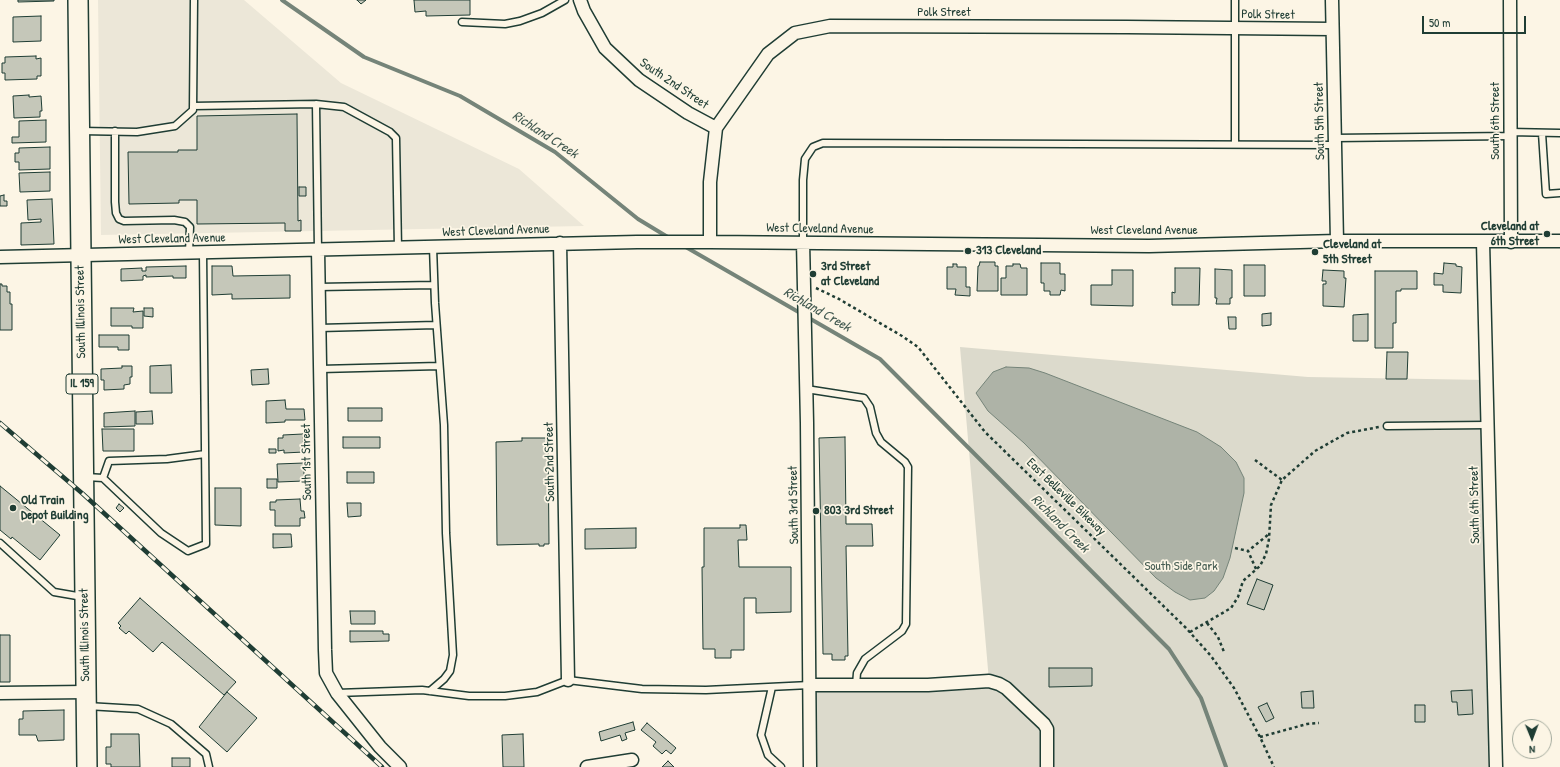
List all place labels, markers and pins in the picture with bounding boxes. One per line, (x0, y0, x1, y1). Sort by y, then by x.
place label: Cleveland at 6th Street (1481, 219, 1539, 250)
marker: Cleveland at 6th Street (1542, 229, 1552, 239)
place label: Cleveland at 5th Street (1323, 237, 1381, 268)
place label: 313 Cleveland (976, 243, 1041, 259)
marker: 313 Cleveland (963, 246, 973, 256)
marker: Cleveland at 5th Street (1310, 247, 1320, 257)
place label: 3rd Street at Cleveland (821, 259, 879, 290)
marker: 3rd Street at Cleveland (808, 269, 818, 279)
place label: Old Train Depot Building (21, 493, 88, 524)
marker: Old Train Depot Building (8, 503, 18, 513)
place label: 803 3rd Street (824, 503, 893, 519)
marker: 803 3rd Street (811, 506, 821, 516)

